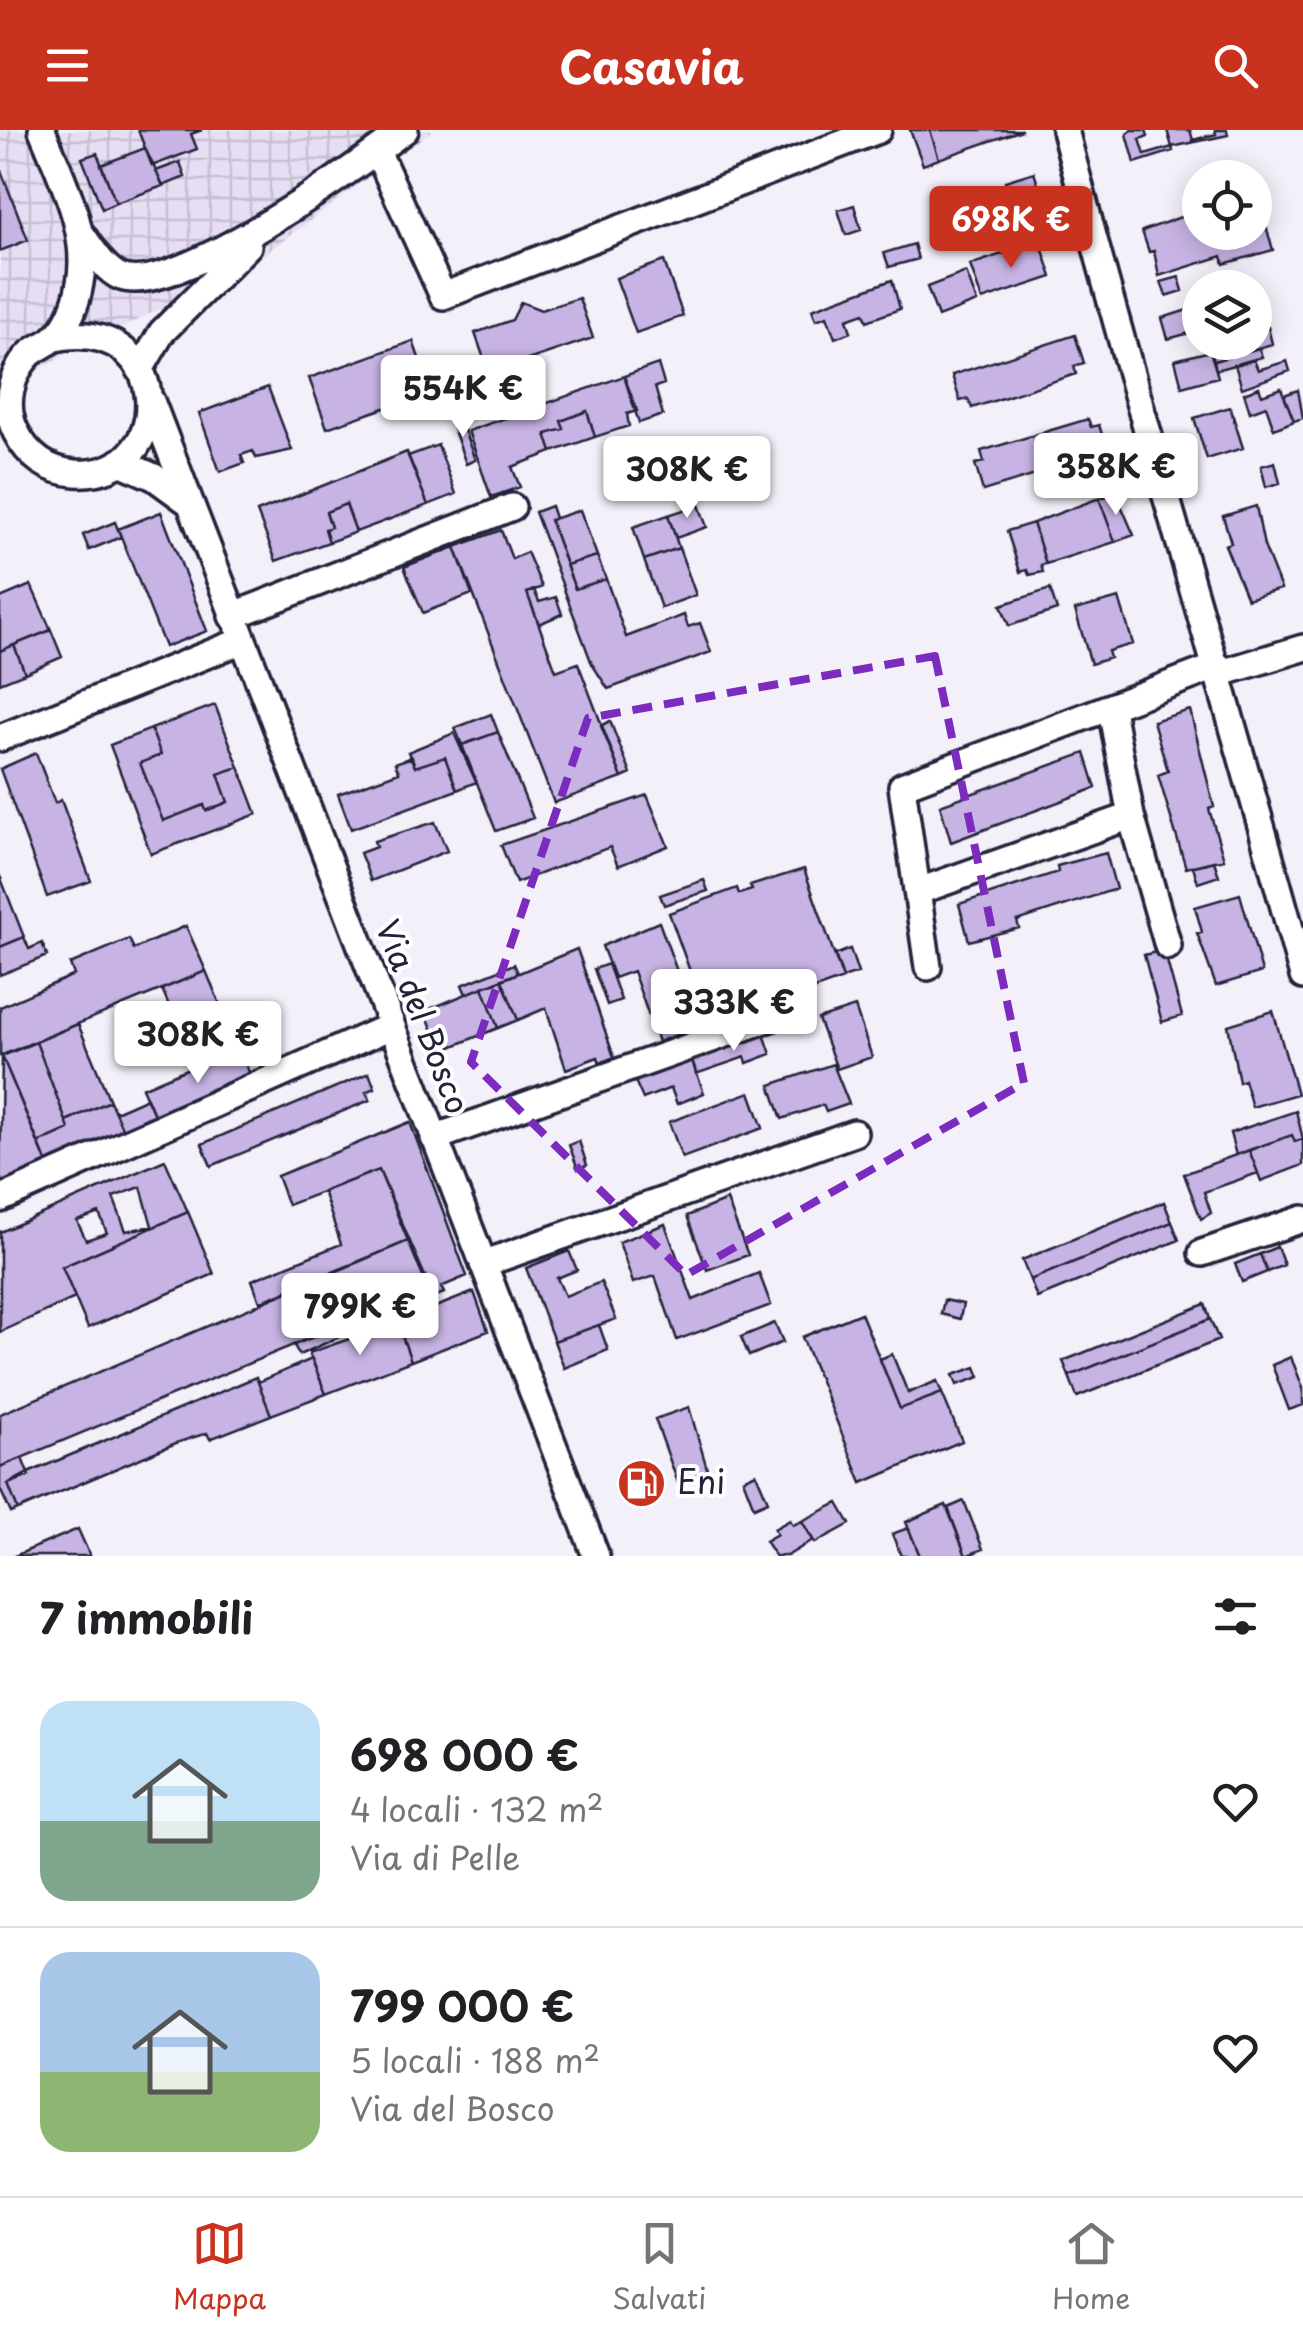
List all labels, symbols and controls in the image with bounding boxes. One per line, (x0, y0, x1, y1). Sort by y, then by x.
text: Casavia (559, 31, 744, 99)
icon: menu (40, 38, 95, 93)
icon: search (1208, 38, 1263, 93)
map controls (1182, 160, 1272, 360)
button: locate (1182, 160, 1272, 250)
pin: 698K € (930, 186, 1092, 271)
text: 698K € (951, 194, 1071, 242)
button: layers (1182, 270, 1272, 360)
pin: 554K € (382, 355, 544, 440)
text: 554K € (403, 363, 523, 411)
pin: 358K € (1035, 433, 1197, 518)
pin: 308K € (606, 436, 768, 521)
text: 358K € (1056, 441, 1176, 489)
text: 308K € (625, 444, 749, 492)
street label: Via del Bosco (365, 912, 483, 1120)
pin: 333K € (653, 969, 815, 1054)
text: 333K € (673, 977, 795, 1025)
pin: 308K € (117, 1001, 279, 1086)
text: 308K € (136, 1009, 260, 1057)
pin: 799K € (279, 1273, 441, 1358)
text: 799K € (303, 1281, 417, 1329)
fuel station icon: Eni (616, 1457, 668, 1509)
place label: Eni (677, 1457, 725, 1505)
text: 7 immobili (40, 1585, 253, 1648)
icon: filters (1208, 1589, 1263, 1644)
text: 698 000 € (350, 1722, 579, 1785)
icon: home (120, 1741, 240, 1861)
icon: heart (1208, 1774, 1263, 1829)
text: 4 locali · 132 m² (350, 1785, 604, 1833)
text: Via di Pelle (350, 1833, 520, 1881)
text: 799 000 € (350, 1973, 574, 2036)
icon: home (120, 1992, 240, 2112)
icon: heart (1208, 2025, 1263, 2080)
text: 5 locali · 188 m² (350, 2036, 600, 2084)
text: Via del Bosco (350, 2084, 555, 2132)
tab: Mappa (173, 2216, 266, 2319)
tab: Salvati (612, 2216, 706, 2319)
tab: Home (1052, 2216, 1130, 2319)

